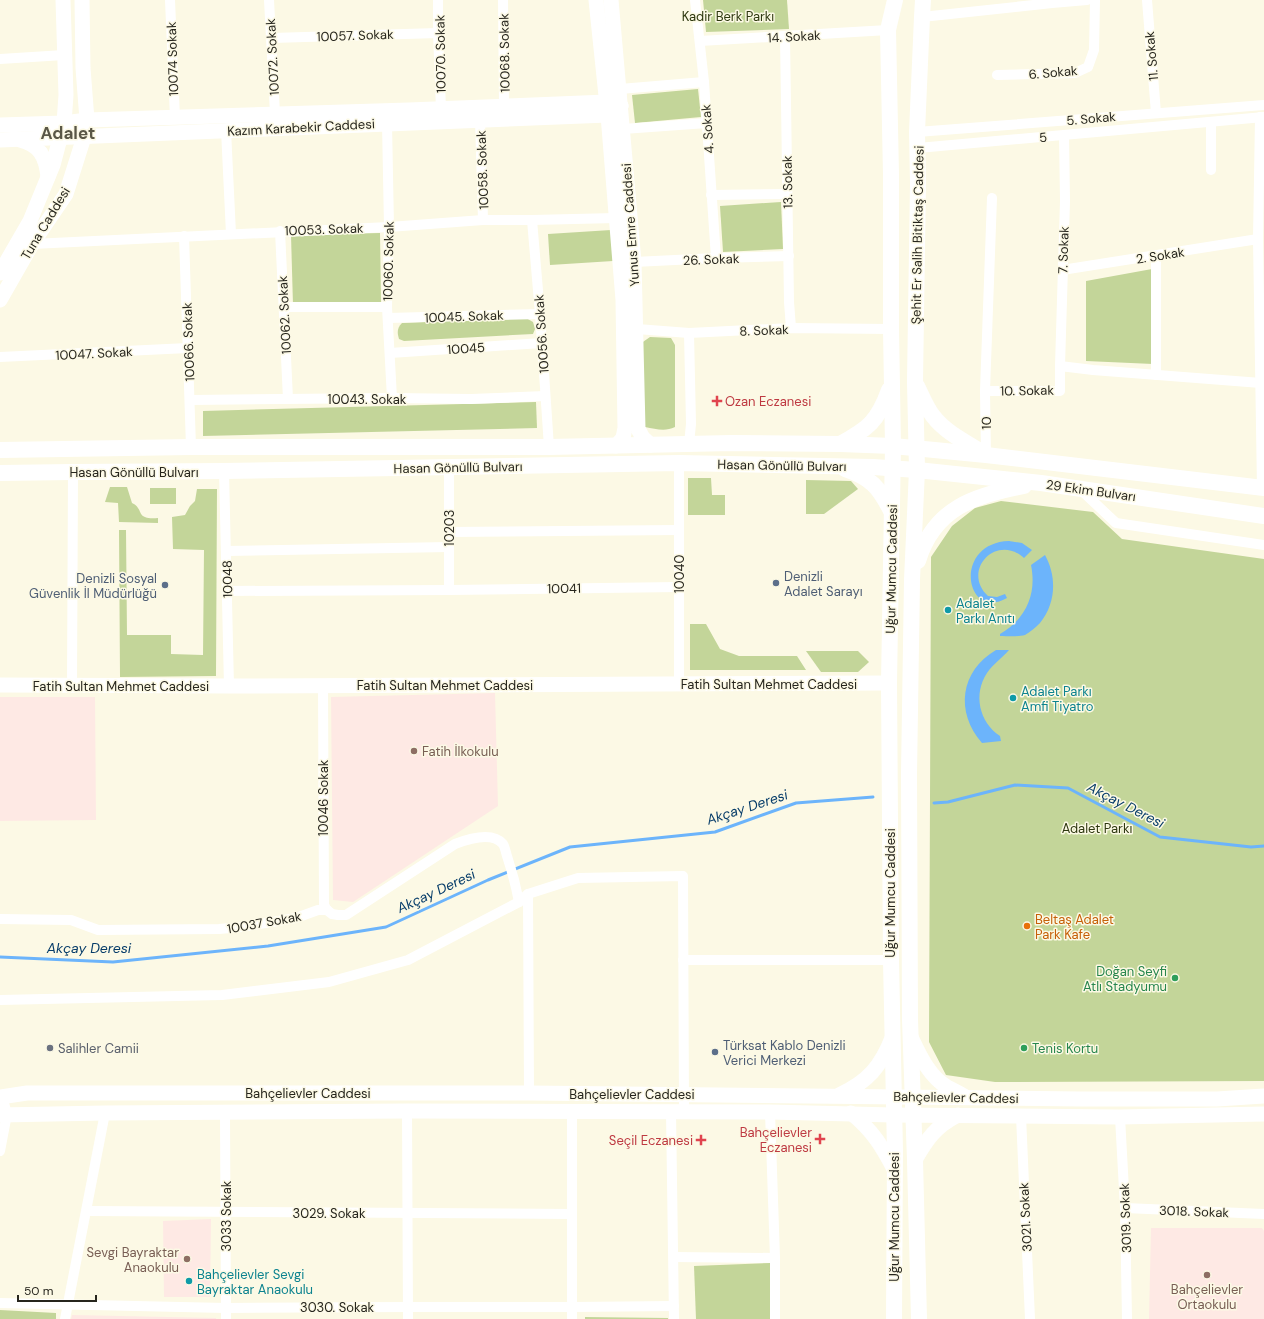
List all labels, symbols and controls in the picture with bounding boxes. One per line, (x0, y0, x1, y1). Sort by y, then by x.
park label: Kadir Berk Parkı (682, 8, 774, 25)
street label: 10068. Sokak (495, 13, 514, 93)
street label: 10070. Sokak (431, 14, 450, 93)
street label: 10072. Sokak (262, 18, 283, 96)
street label: 10074 Sokak (163, 21, 182, 97)
street label: 10057. Sokak (316, 26, 394, 45)
street label: 14. Sokak (767, 27, 822, 46)
street label: 11. Sokak (1141, 30, 1162, 81)
street label: 6. Sokak (1028, 62, 1079, 83)
street label: 4. Sokak (697, 103, 718, 154)
street label: 5. Sokak (1066, 108, 1117, 129)
street label: Kazım Karabekir Caddesi (227, 115, 375, 140)
district label: Adalet (41, 122, 95, 144)
street label: 5 (1038, 129, 1048, 146)
street label: 10058. Sokak (473, 130, 492, 210)
street label: Şehit Er Salih Bitiktaş Caddesi (907, 145, 928, 325)
street label: 13. Sokak (779, 155, 796, 209)
street label: Yunus Emre Caddesi (618, 163, 643, 287)
street label: Tuna Caddesi (17, 184, 74, 263)
street label: 10053. Sokak (284, 220, 364, 239)
street label: 10060. Sokak (379, 221, 398, 301)
street label: 7. Sokak (1054, 226, 1073, 274)
street label: 2. Sokak (1135, 243, 1186, 268)
street label: 26. Sokak (682, 250, 740, 269)
street label: 10062. Sokak (274, 275, 295, 355)
street label: 10056. Sokak (530, 294, 553, 374)
street label: 10066. Sokak (179, 302, 198, 382)
street label: 10045. Sokak (424, 307, 504, 326)
street label: 8. Sokak (739, 321, 789, 340)
street label: 10045 (447, 339, 485, 358)
street label: 10047. Sokak (55, 343, 134, 364)
street label: 10. Sokak (1000, 382, 1055, 399)
street label: 10043. Sokak (328, 391, 407, 408)
place label: Ozan Eczanesi (725, 393, 811, 410)
marker: Ozan Eczanesi (712, 396, 722, 406)
street label: 10 (978, 416, 995, 430)
street label: Hasan Gönüllü Bulvarı (717, 456, 847, 475)
street label: Hasan Gönüllü Bulvarı (393, 458, 523, 477)
street label: Hasan Gönüllü Bulvarı (69, 464, 199, 481)
street label: 29 Ekim Bulvarı (1045, 476, 1137, 505)
street label: Uğur Mumcu Caddesi (882, 504, 901, 634)
street label: 10203 (441, 510, 458, 546)
street label: 10040 (671, 555, 688, 593)
street label: 10048 (219, 560, 236, 598)
place label: Denizli Adalet Sarayı (784, 568, 863, 600)
place label: Denizli Sosyal Güvenlik İl Müdürlüğü (29, 570, 157, 602)
marker: Denizli Adalet Sarayı (771, 578, 781, 588)
marker: Denizli Sosyal Güvenlik İl Müdürlüğü (160, 580, 170, 590)
street label: 10041 (547, 580, 581, 597)
place label: Adalet Parkı Anıtı (956, 595, 1015, 627)
marker: Adalet Parkı Anıtı (943, 605, 953, 615)
street label: Fatih Sultan Mehmet Caddesi (681, 676, 857, 693)
street label: Fatih Sultan Mehmet Caddesi (357, 677, 533, 694)
street label: Fatih Sultan Mehmet Caddesi (33, 678, 209, 695)
place label: Adalet Parkı Amfi Tiyatro (1021, 683, 1094, 715)
marker: Adalet Parkı Amfi Tiyatro (1008, 693, 1018, 703)
place label: Fatih İlkokulu (422, 743, 499, 760)
marker: Fatih İlkokulu (409, 746, 419, 756)
street label: 10046 Sokak (315, 759, 332, 836)
water label: Akçay Deresi (1083, 777, 1168, 832)
water label: Akçay Deresi (703, 785, 791, 829)
park label: Adalet Parkı (1062, 820, 1132, 837)
street label: Uğur Mumcu Caddesi (882, 828, 899, 958)
water label: Akçay Deresi (393, 865, 479, 917)
street label: 10037 Sokak (226, 908, 303, 937)
place label: Beltaş Adalet Park Kafe (1035, 911, 1114, 943)
marker: Beltaş Adalet Park Kafe (1022, 921, 1032, 931)
water label: Akçay Deresi (46, 939, 132, 957)
place label: Doğan Seyfi Atlı Stadyumu (1083, 963, 1167, 995)
marker: Doğan Seyfi Atlı Stadyumu (1170, 973, 1180, 983)
place label: Türksat Kablo Denizli Verici Merkezi (723, 1037, 846, 1069)
place label: Salihler Camii (58, 1040, 139, 1057)
place label: Tenis Kortu (1032, 1040, 1098, 1057)
marker: Salihler Camii (45, 1043, 55, 1053)
marker: Tenis Kortu (1019, 1043, 1029, 1053)
marker: Türksat Kablo Denizli Verici Merkezi (710, 1047, 720, 1057)
street label: Bahçelievler Caddesi (245, 1085, 371, 1102)
street label: Bahçelievler Caddesi (569, 1086, 695, 1103)
street label: Bahçelievler Caddesi (893, 1088, 1019, 1107)
place label: Bahçelievler Eczanesi (740, 1124, 812, 1156)
place label: Seçil Eczanesi (609, 1132, 693, 1149)
marker: Bahçelievler Eczanesi (815, 1134, 825, 1144)
marker: Seçil Eczanesi (696, 1135, 706, 1145)
street label: Uğur Mumcu Caddesi (886, 1152, 903, 1282)
street label: 3033 Sokak (218, 1180, 235, 1251)
street label: 3021. Sokak (1015, 1181, 1036, 1252)
street label: 3019. Sokak (1116, 1182, 1135, 1253)
street label: 3018. Sokak (1159, 1202, 1230, 1221)
street label: 3029. Sokak (293, 1205, 366, 1222)
place label: Sevgi Bayraktar Anaokulu (87, 1244, 179, 1276)
marker: Sevgi Bayraktar Anaokulu (182, 1254, 192, 1264)
place label: Bahçelievler Sevgi Bayraktar Anaokulu (197, 1266, 313, 1298)
marker: Bahçelievler Ortaokulu (1202, 1270, 1212, 1280)
marker: Bahçelievler Sevgi Bayraktar Anaokulu (184, 1276, 194, 1286)
scale bar (18, 1277, 96, 1303)
place label: Bahçelievler Ortaokulu (1171, 1281, 1243, 1313)
text: 50 m (24, 1283, 53, 1299)
street label: 3030. Sokak (300, 1299, 374, 1316)

